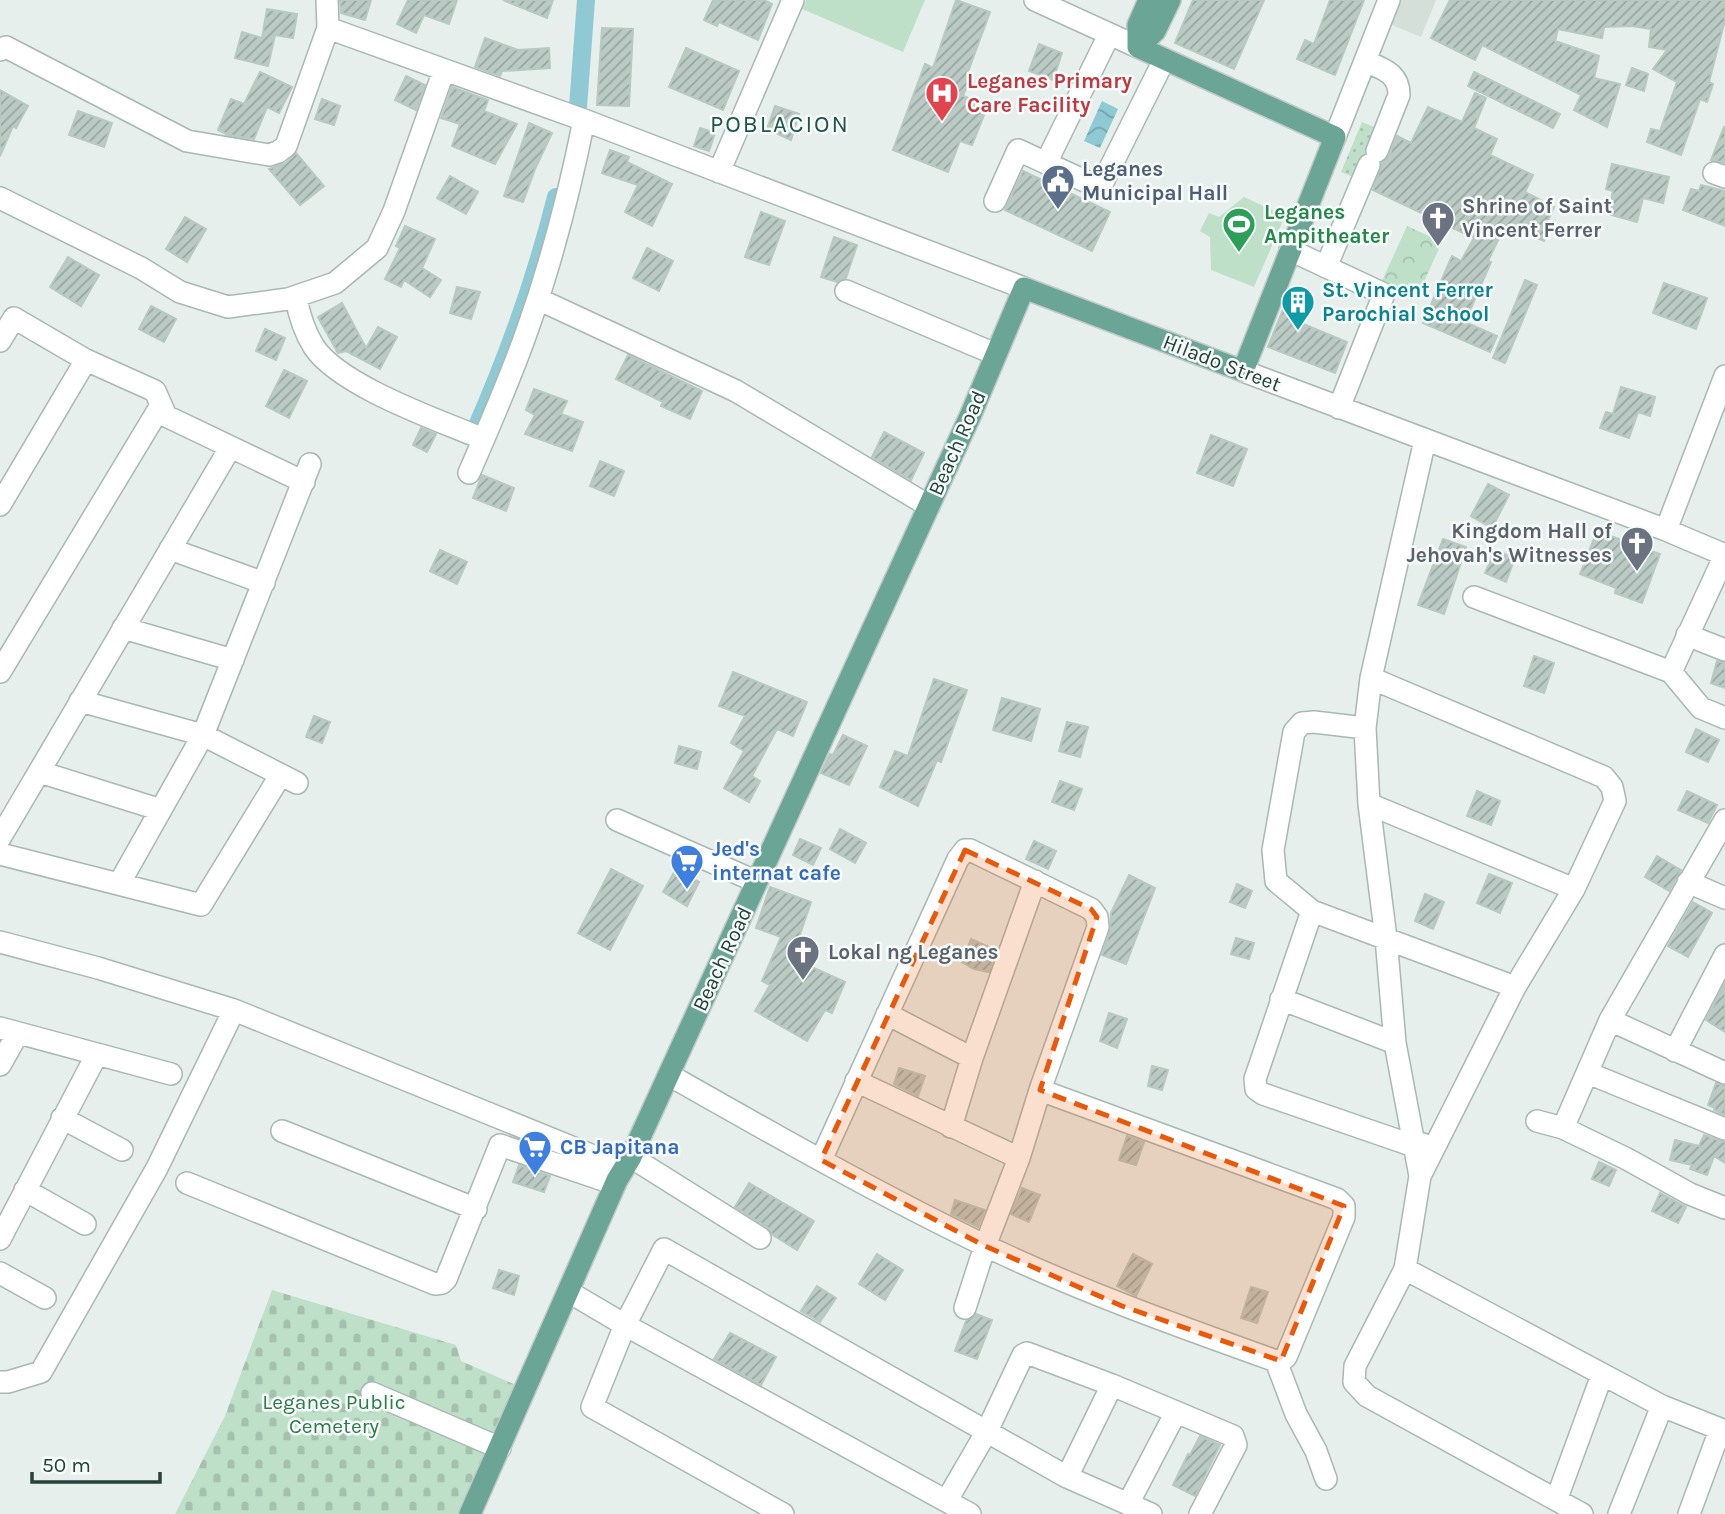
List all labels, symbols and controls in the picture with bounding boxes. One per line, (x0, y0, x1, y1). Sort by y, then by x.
place label: Leganes Primary Care Facility (967, 69, 1132, 117)
hospital icon: Leganes Primary Care Facility (923, 74, 961, 123)
district label: POBLACION (710, 110, 850, 138)
place label: Leganes Municipal Hall (1082, 157, 1228, 205)
public building icon: Leganes Municipal Hall (1039, 162, 1077, 211)
place label: Shrine of Saint Vincent Ferrer (1462, 194, 1612, 242)
church icon: Shrine of Saint Vincent Ferrer (1419, 199, 1457, 248)
place label: Leganes Ampitheater (1264, 200, 1390, 248)
sports icon: Leganes Ampitheater (1220, 205, 1258, 254)
place label: St. Vincent Ferrer Parochial School (1322, 278, 1494, 326)
building icon: St. Vincent Ferrer Parochial School (1279, 283, 1317, 332)
street label: Hilado Street (1160, 330, 1284, 397)
street label: Beach Road (923, 387, 991, 499)
place label: Kingdom Hall of Jehovah's Witnesses (1407, 519, 1612, 567)
church icon: Kingdom Hall of Jehovah's Witnesses (1618, 524, 1656, 573)
place label: Jed's internat cafe (712, 837, 841, 885)
supermarket icon: Jed's internat cafe (668, 842, 706, 891)
street label: Beach Road (687, 903, 757, 1015)
church icon: Lokal ng Leganes (784, 933, 822, 982)
place label: Lokal ng Leganes (828, 940, 999, 964)
supermarket icon: CB Japitana (516, 1128, 554, 1177)
place label: CB Japitana (560, 1135, 679, 1159)
park label: Leganes Public Cemetery (262, 1390, 406, 1438)
scale bar (32, 1440, 159, 1484)
text: 50 m (42, 1453, 91, 1477)

